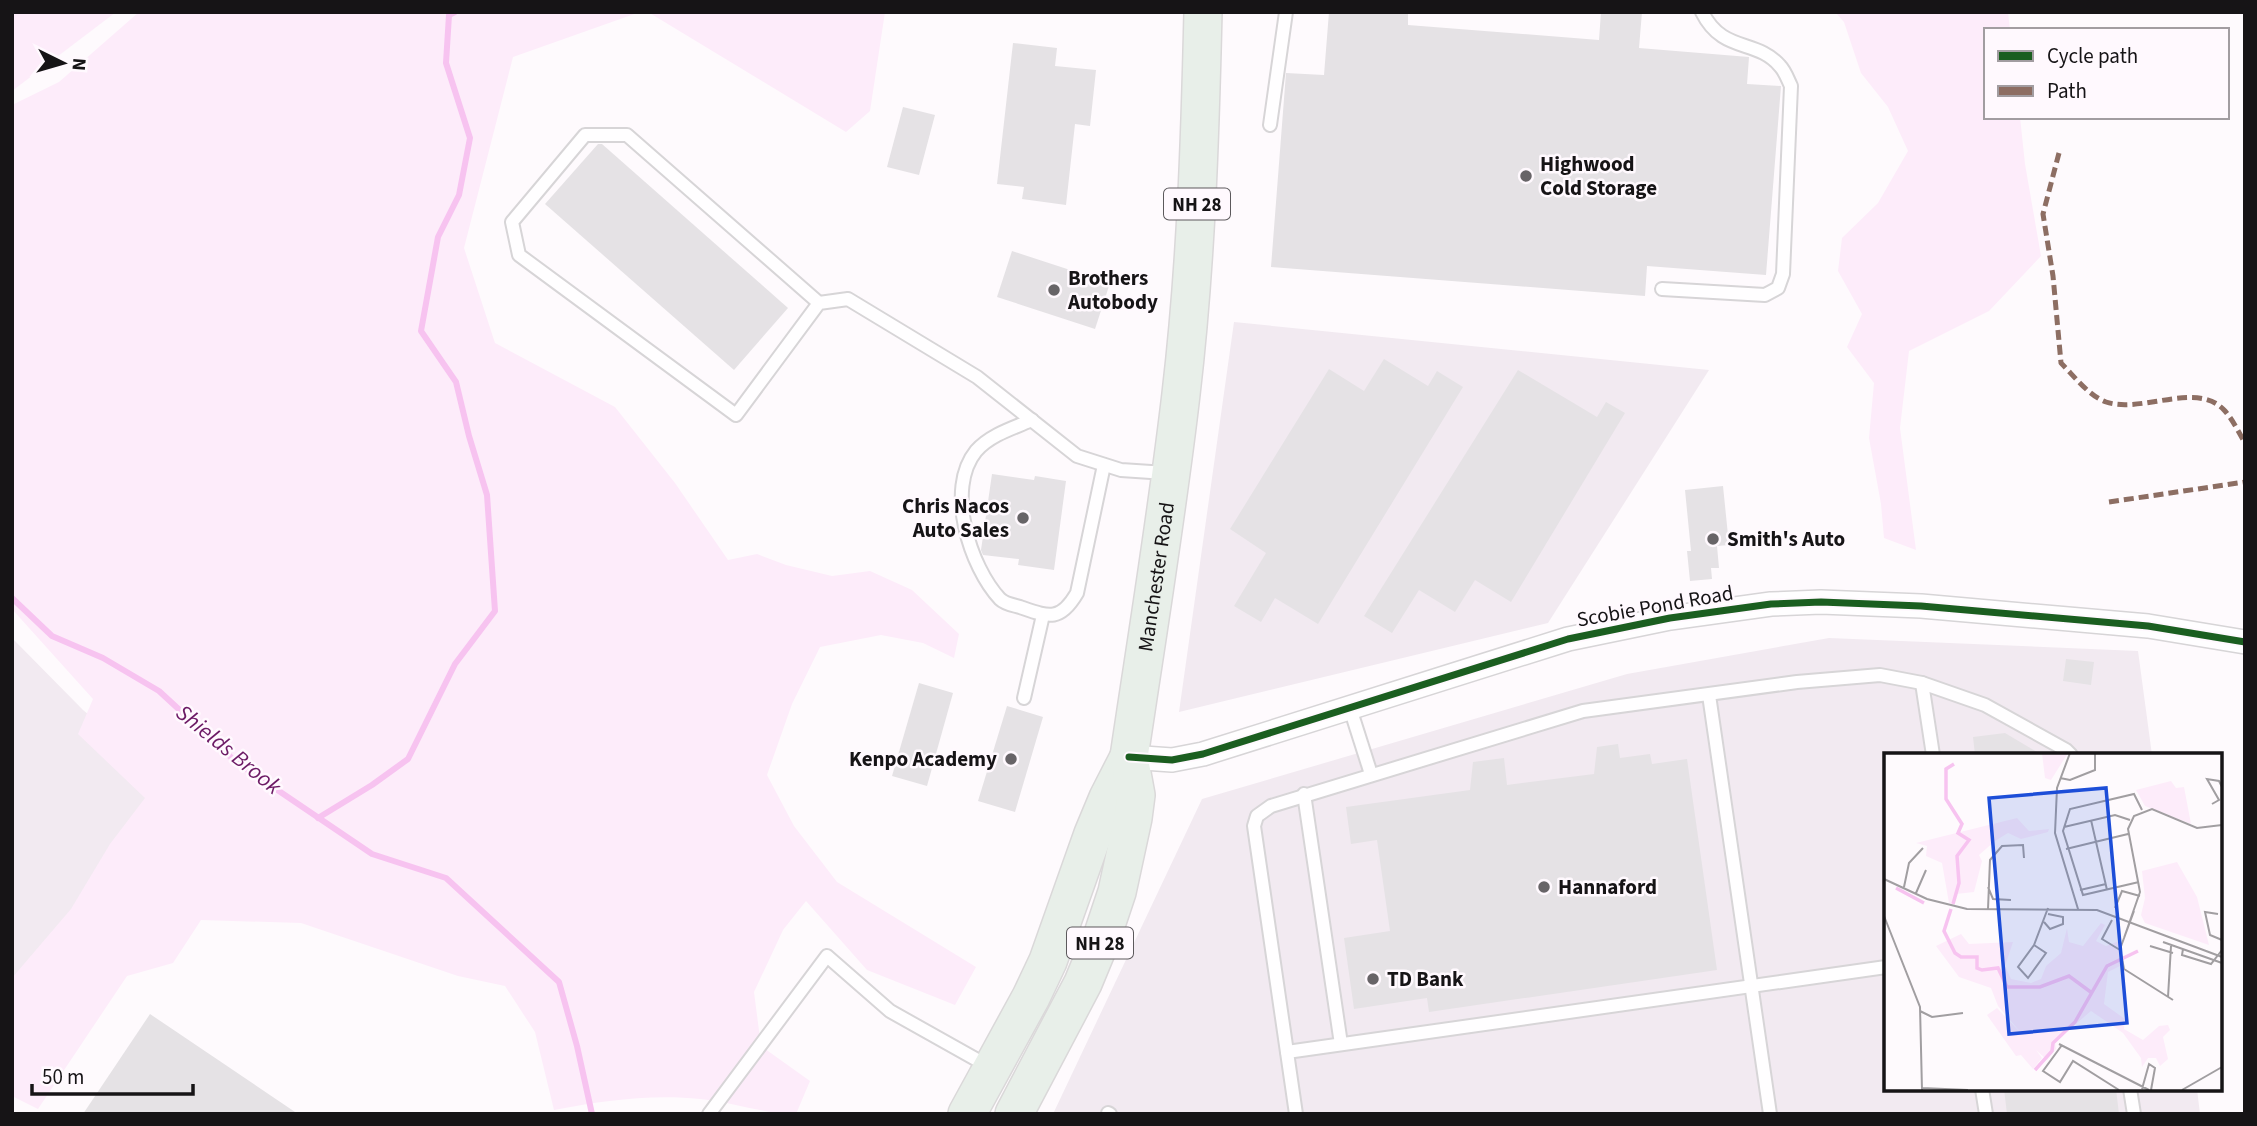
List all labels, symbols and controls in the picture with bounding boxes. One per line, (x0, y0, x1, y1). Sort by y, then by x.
north arrow (28, 28, 98, 98)
legend (1984, 28, 2229, 119)
text: Cycle path (2047, 41, 2138, 71)
text: N (64, 57, 92, 72)
text: Path (2047, 76, 2087, 106)
place label: Highwood Cold Storage (1540, 149, 1657, 203)
marker: Highwood Cold Storage (1518, 168, 1534, 184)
road number: NH 28 (1164, 188, 1230, 220)
place label: Brothers Autobody (1067, 263, 1158, 317)
marker: Brothers Autobody (1046, 282, 1062, 298)
place label: Chris Nacos Auto Sales (902, 491, 1009, 545)
street label: Manchester Road (1130, 500, 1182, 654)
marker: Chris Nacos Auto Sales (1015, 510, 1031, 526)
place label: Smith's Auto (1727, 524, 1845, 554)
marker: Smith's Auto (1705, 531, 1721, 547)
street label: Scobie Pond Road (1574, 577, 1736, 635)
water label: Shields Brook (169, 697, 289, 803)
place label: Kenpo Academy (849, 744, 997, 774)
marker: Kenpo Academy (1003, 751, 1019, 767)
inset map (1884, 753, 2222, 1091)
place label: Hannaford (1558, 872, 1657, 902)
marker: Hannaford (1536, 879, 1552, 895)
road number: NH 28 (1067, 928, 1133, 959)
place label: TD Bank (1387, 964, 1464, 994)
marker: TD Bank (1365, 971, 1381, 987)
scale bar (32, 1052, 192, 1096)
text: 50 m (42, 1062, 84, 1092)

